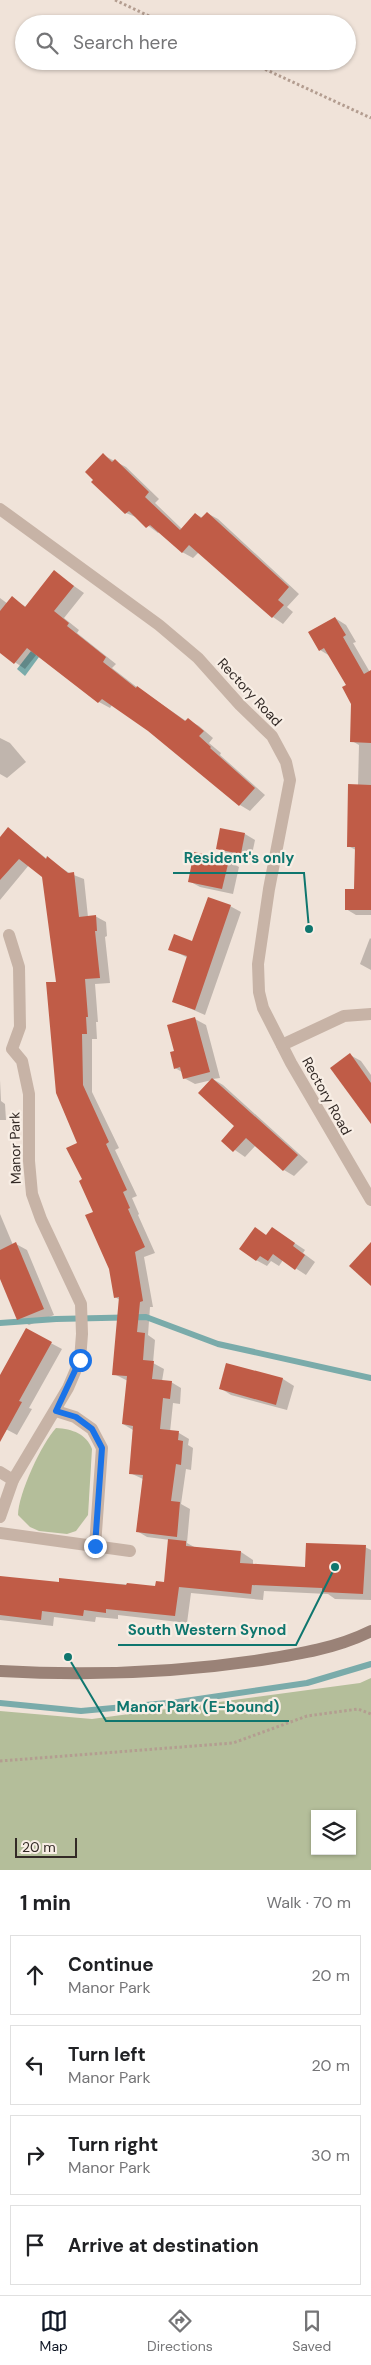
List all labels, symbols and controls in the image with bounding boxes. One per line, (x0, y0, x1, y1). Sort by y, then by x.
search box (15, 15, 356, 70)
icon: search (33, 29, 61, 57)
text: Search here (73, 30, 178, 55)
street label: Rectory Road (214, 654, 286, 730)
callout: Resident's only (173, 843, 304, 873)
text: Resident's only (184, 848, 294, 868)
street label: Rectory Road (298, 1054, 356, 1138)
street label: Manor Park (5, 1112, 25, 1184)
route start (69, 1349, 92, 1372)
route end (84, 1535, 107, 1558)
callout: South Western Synod (118, 1615, 296, 1645)
text: South Western Synod (128, 1620, 286, 1640)
callout: Manor Park (E-bound) (106, 1691, 289, 1721)
text: Manor Park (E-bound) (117, 1697, 279, 1717)
map controls (311, 1810, 356, 1855)
button: layers (311, 1810, 356, 1855)
scale bar (15, 1835, 78, 1858)
text: 20 m (22, 1838, 56, 1856)
text: 1 min (20, 1889, 71, 1917)
text: Walk · 70 m (267, 1892, 351, 1913)
text: Continue (68, 1952, 154, 1977)
icon: ahead (21, 1961, 49, 1989)
text: 20 m (311, 1965, 350, 1986)
text: Manor Park (68, 1977, 151, 1998)
text: Turn left (68, 2042, 146, 2067)
icon: left (21, 2051, 49, 2079)
text: 20 m (311, 2055, 350, 2076)
text: Manor Park (68, 2067, 151, 2088)
text: Turn right (68, 2132, 158, 2157)
icon: right (21, 2141, 49, 2169)
text: 30 m (311, 2145, 350, 2166)
text: Manor Park (68, 2157, 151, 2178)
icon: arrive (21, 2231, 49, 2259)
text: Arrive at destination (68, 2233, 259, 2258)
tab: Map (40, 2307, 68, 2355)
tab: Directions (147, 2307, 213, 2355)
tab: Saved (292, 2307, 331, 2355)

